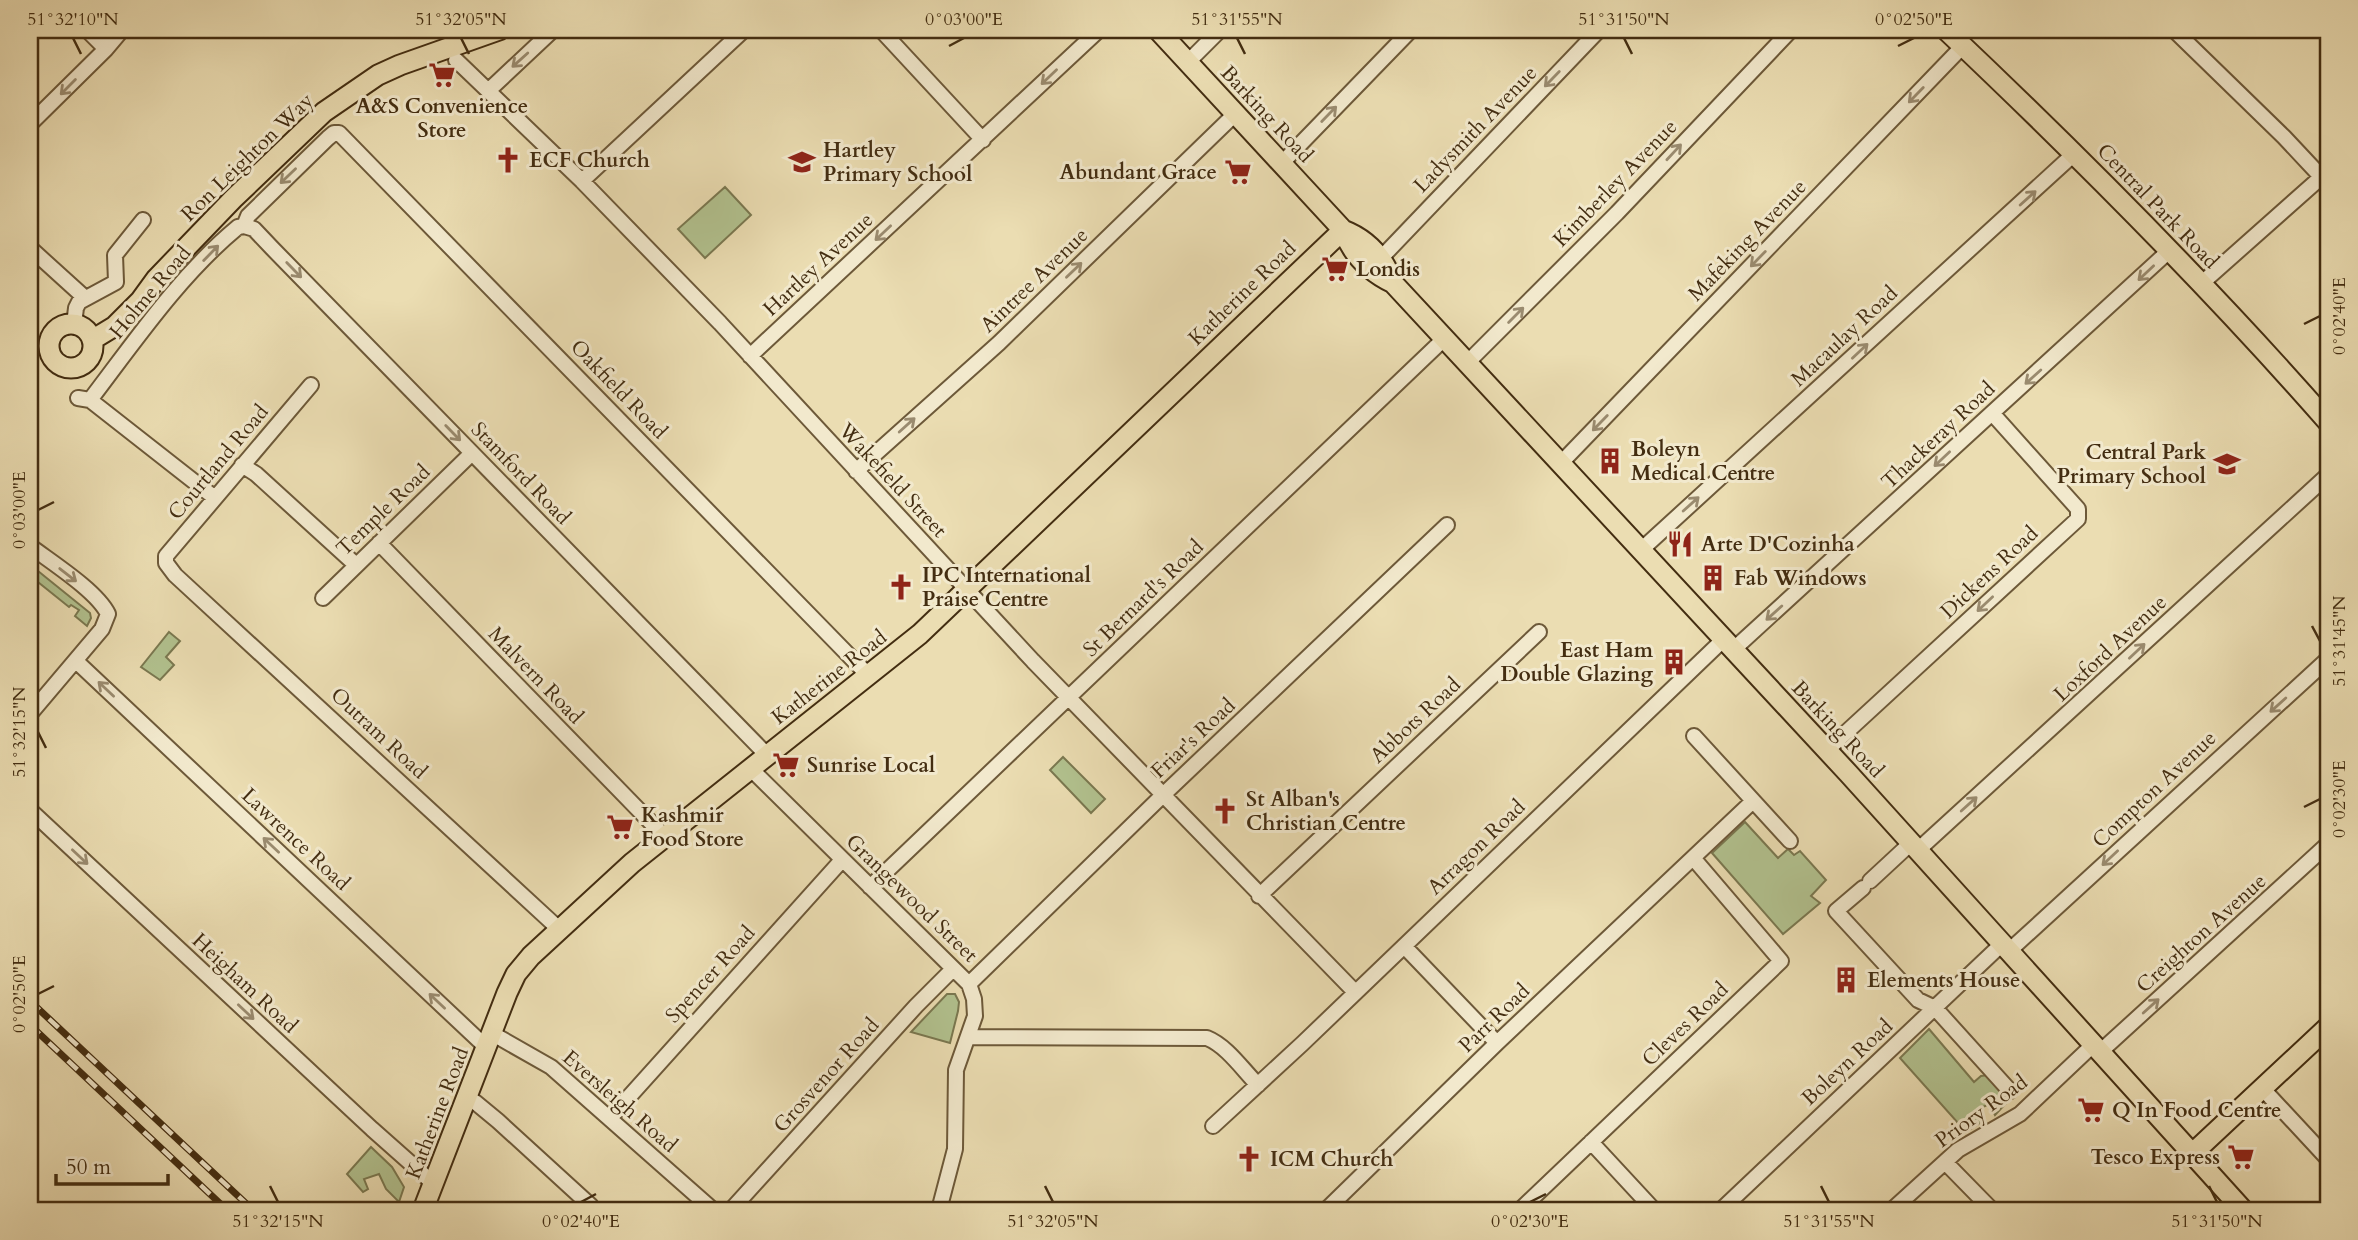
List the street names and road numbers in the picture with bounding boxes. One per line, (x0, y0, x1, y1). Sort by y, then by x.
street label: Barking Road (1214, 59, 1319, 169)
street label: Ladysmith Avenue (1407, 59, 1544, 199)
street label: Ron Leighton Way (175, 87, 320, 228)
street label: Kimberley Avenue (1547, 113, 1684, 254)
street label: Central Park Road (2090, 137, 2225, 275)
street label: Mafeking Avenue (1682, 173, 1813, 308)
street label: Hartley Avenue (757, 206, 880, 323)
street label: Aintree Avenue (974, 221, 1095, 339)
street label: Katherine Road (1182, 235, 1302, 352)
street label: Holme Road (103, 240, 198, 345)
street label: Macaulay Road (1785, 279, 1904, 393)
street label: Oakfield Road (564, 333, 674, 446)
street label: Thackeray Road (1875, 375, 2002, 496)
street label: Courtland Road (161, 398, 275, 526)
street label: Stamford Road (464, 416, 577, 531)
street label: Wakefield Street (831, 416, 954, 544)
street label: Temple Road (330, 458, 437, 563)
street label: Dickens Road (1934, 519, 2045, 625)
street label: St Bernard's Road (1077, 533, 1210, 664)
street label: Loxford Avenue (2047, 588, 2173, 708)
street label: Malvern Road (482, 620, 590, 731)
street label: Katherine Road (766, 623, 893, 732)
street label: Abbots Road (1364, 671, 1467, 770)
street label: Barking Road (1785, 674, 1890, 784)
street label: Outram Road (324, 681, 433, 786)
street label: Friar's Road (1145, 692, 1242, 785)
street label: Compton Avenue (2086, 724, 2223, 855)
street label: Lawrence Road (235, 781, 356, 897)
street label: Arragon Road (1421, 793, 1532, 902)
street label: Grangewood Street (839, 828, 984, 969)
street label: Creighton Avenue (2130, 867, 2273, 1000)
street label: Spencer Road (659, 919, 762, 1029)
street label: Heigham Road (185, 927, 304, 1040)
street label: Cleves Road (1636, 976, 1735, 1073)
street label: Parr Road (1452, 977, 1536, 1060)
street label: Grosvenor Road (767, 1012, 886, 1139)
street label: Boleyn Road (1795, 1012, 1899, 1112)
street label: Katherine Road (399, 1043, 476, 1183)
street label: Eversleigh Road (556, 1043, 683, 1159)
street label: Priory Road (1929, 1068, 2033, 1155)

